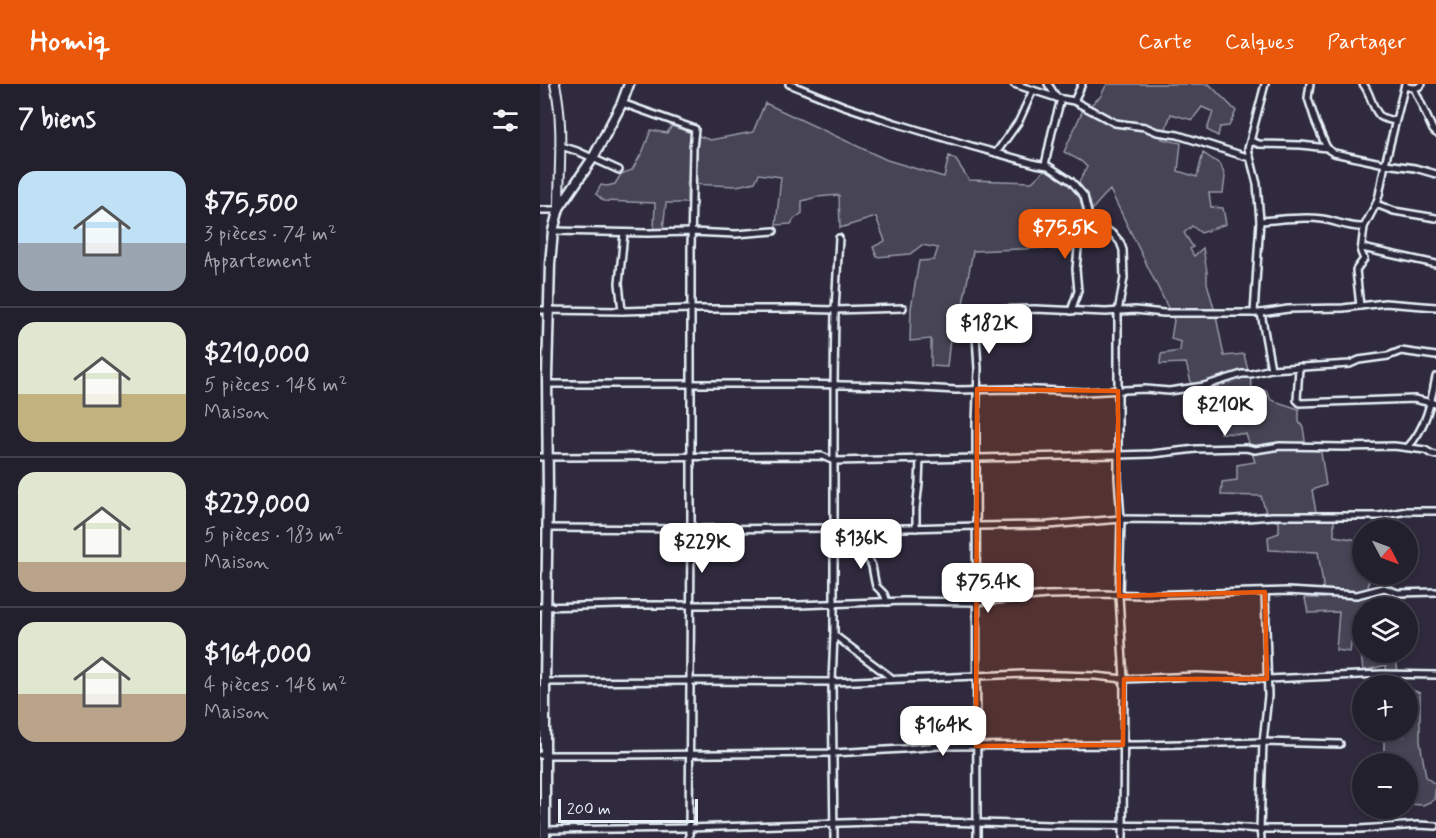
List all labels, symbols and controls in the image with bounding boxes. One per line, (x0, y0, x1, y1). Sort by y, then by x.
text: Homiq (30, 24, 110, 61)
text: Carte (1138, 28, 1192, 56)
text: Calques (1225, 28, 1294, 56)
text: Partager (1327, 28, 1406, 56)
text: 7 biens (18, 103, 96, 137)
icon: filters (489, 104, 522, 137)
text: $75,500 (204, 187, 298, 221)
icon: home (66, 195, 138, 267)
pin: $75.5K (1016, 209, 1114, 260)
text: $75.5K (1033, 215, 1097, 242)
text: 3 pièces · 74 m² (204, 221, 337, 248)
text: Appartement (204, 248, 312, 275)
pin: $182K (947, 304, 1031, 355)
text: $182K (960, 310, 1018, 337)
text: $210,000 (204, 338, 310, 372)
icon: home (66, 346, 138, 418)
text: 5 pièces · 148 m² (204, 372, 347, 399)
pin: $210K (1183, 386, 1267, 437)
text: $210K (1197, 392, 1253, 419)
text: Maison (204, 399, 269, 426)
text: $229,000 (204, 488, 310, 522)
icon: home (66, 496, 138, 568)
pin: $136K (819, 519, 903, 570)
north arrow (1352, 519, 1418, 585)
map controls (1352, 519, 1418, 819)
text: 5 pièces · 183 m² (204, 522, 343, 549)
pin: $229K (660, 523, 744, 574)
text: $136K (835, 525, 887, 552)
text: $229K (674, 529, 730, 556)
text: Maison (204, 549, 269, 576)
pin: $75.4K (939, 563, 1037, 614)
text: $75.4K (956, 569, 1020, 596)
button: layers (1352, 597, 1418, 663)
text: $164,000 (204, 638, 311, 672)
icon: home (66, 646, 138, 718)
text: 4 pièces · 148 m² (204, 672, 347, 699)
button: + (1352, 675, 1418, 741)
text: Maison (204, 699, 269, 726)
pin: $164K (901, 706, 985, 757)
text: $164K (914, 712, 972, 739)
button: − (1352, 753, 1418, 819)
scale bar (558, 796, 698, 824)
text: 200 m (567, 799, 611, 820)

